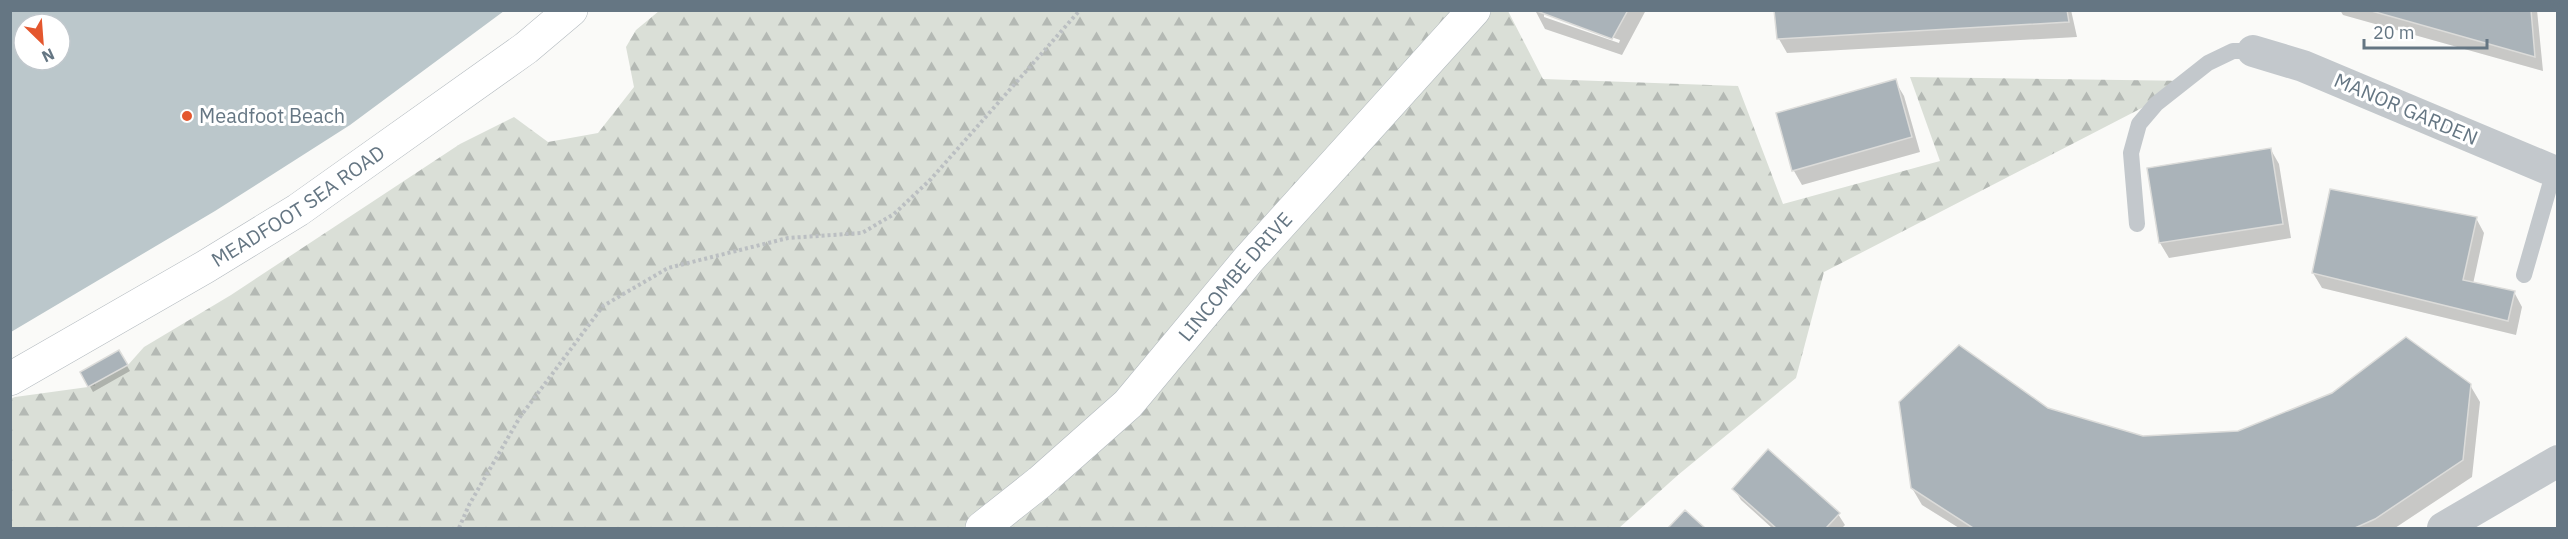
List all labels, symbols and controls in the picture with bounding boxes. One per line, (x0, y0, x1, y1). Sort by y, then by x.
north arrow (12, 12, 72, 72)
scale bar (2364, 12, 2487, 50)
text: 20 m (2373, 21, 2415, 44)
text: N (39, 44, 58, 67)
street label: MANOR GARDEN (2330, 66, 2482, 151)
place label: Meadfoot Beach (199, 102, 345, 129)
marker: Meadfoot Beach (180, 109, 194, 123)
street label: MEADFOOT SEA ROAD (206, 139, 390, 273)
street label: LINCOMBE DRIVE (1172, 206, 1298, 347)

